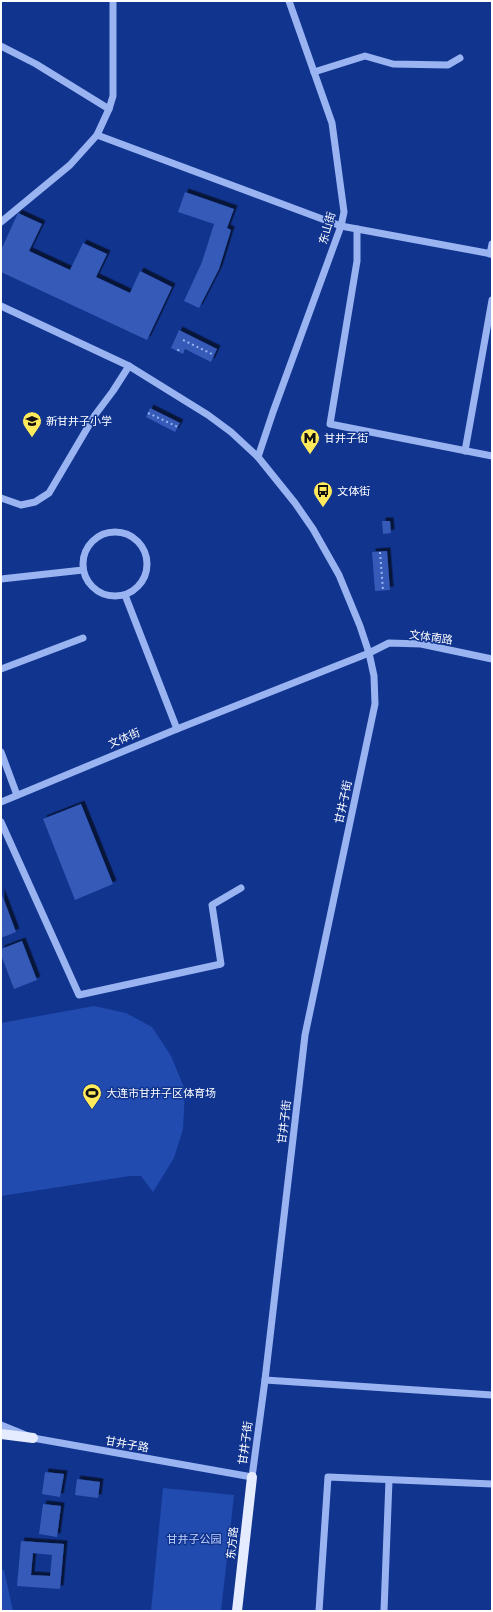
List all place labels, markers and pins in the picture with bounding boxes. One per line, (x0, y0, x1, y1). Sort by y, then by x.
school or university icon: 新甘井子小学 (21, 410, 43, 438)
place label: 新甘井子小学 (46, 415, 112, 428)
metro station icon: 甘井子街 (299, 427, 321, 455)
place label: 甘井子街 (324, 432, 368, 445)
bus stop icon: 文体街 (312, 480, 334, 508)
place label: 文体街 (337, 485, 370, 498)
sports icon: 大连市甘井子区体育场 (81, 1082, 103, 1110)
place label: 大连市甘井子区体育场 (106, 1087, 216, 1100)

